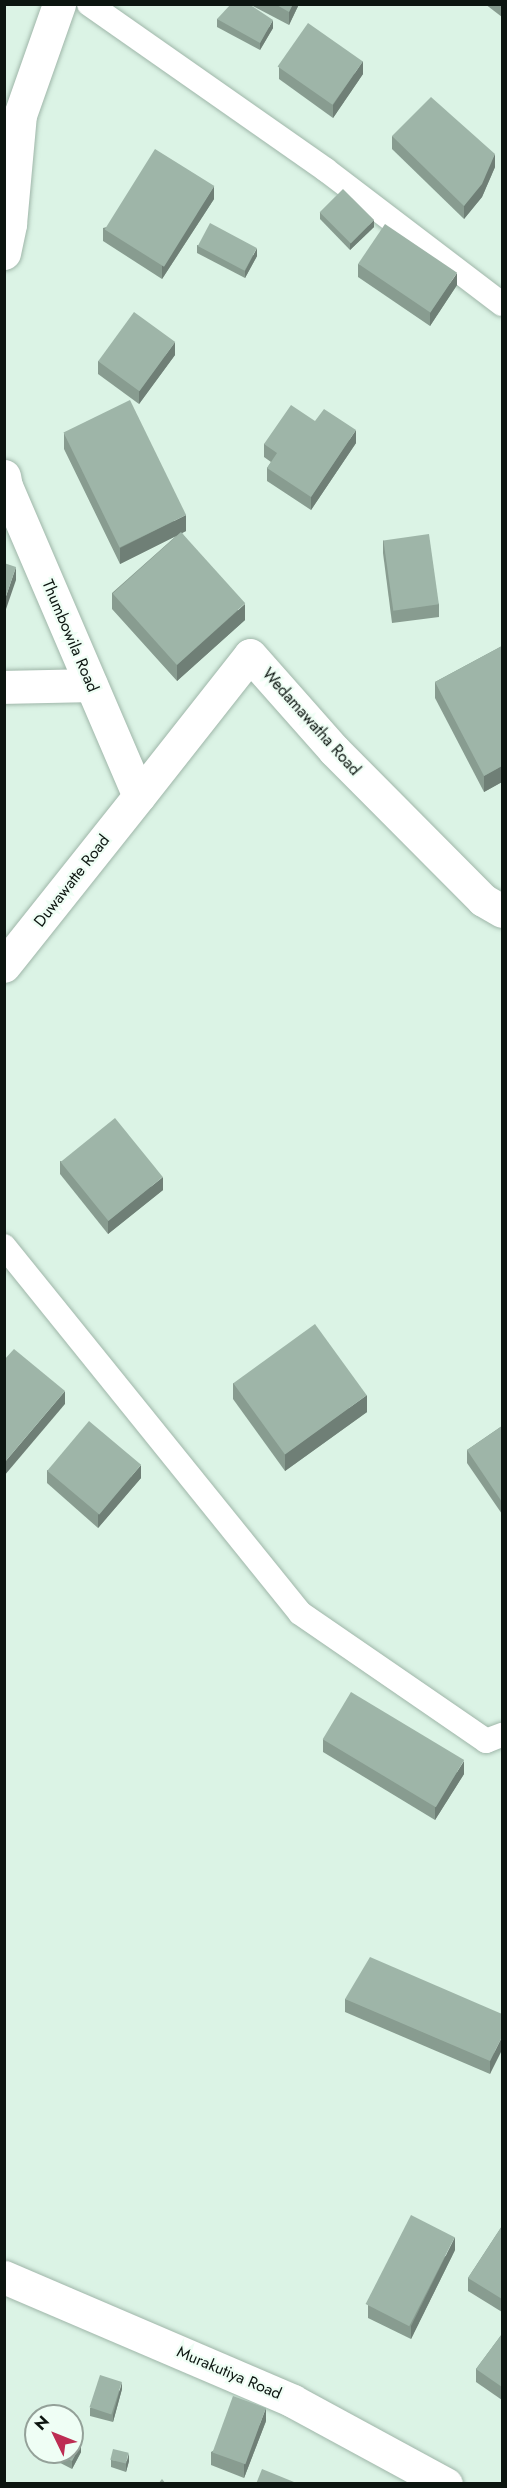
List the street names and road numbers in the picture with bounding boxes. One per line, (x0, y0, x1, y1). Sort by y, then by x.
street label: Thumbowila Road (38, 577, 102, 695)
street label: Wedamawatha Road (258, 664, 364, 780)
street label: Duwawatte Road (30, 831, 114, 931)
street label: Murakutiya Road (174, 2342, 284, 2404)

